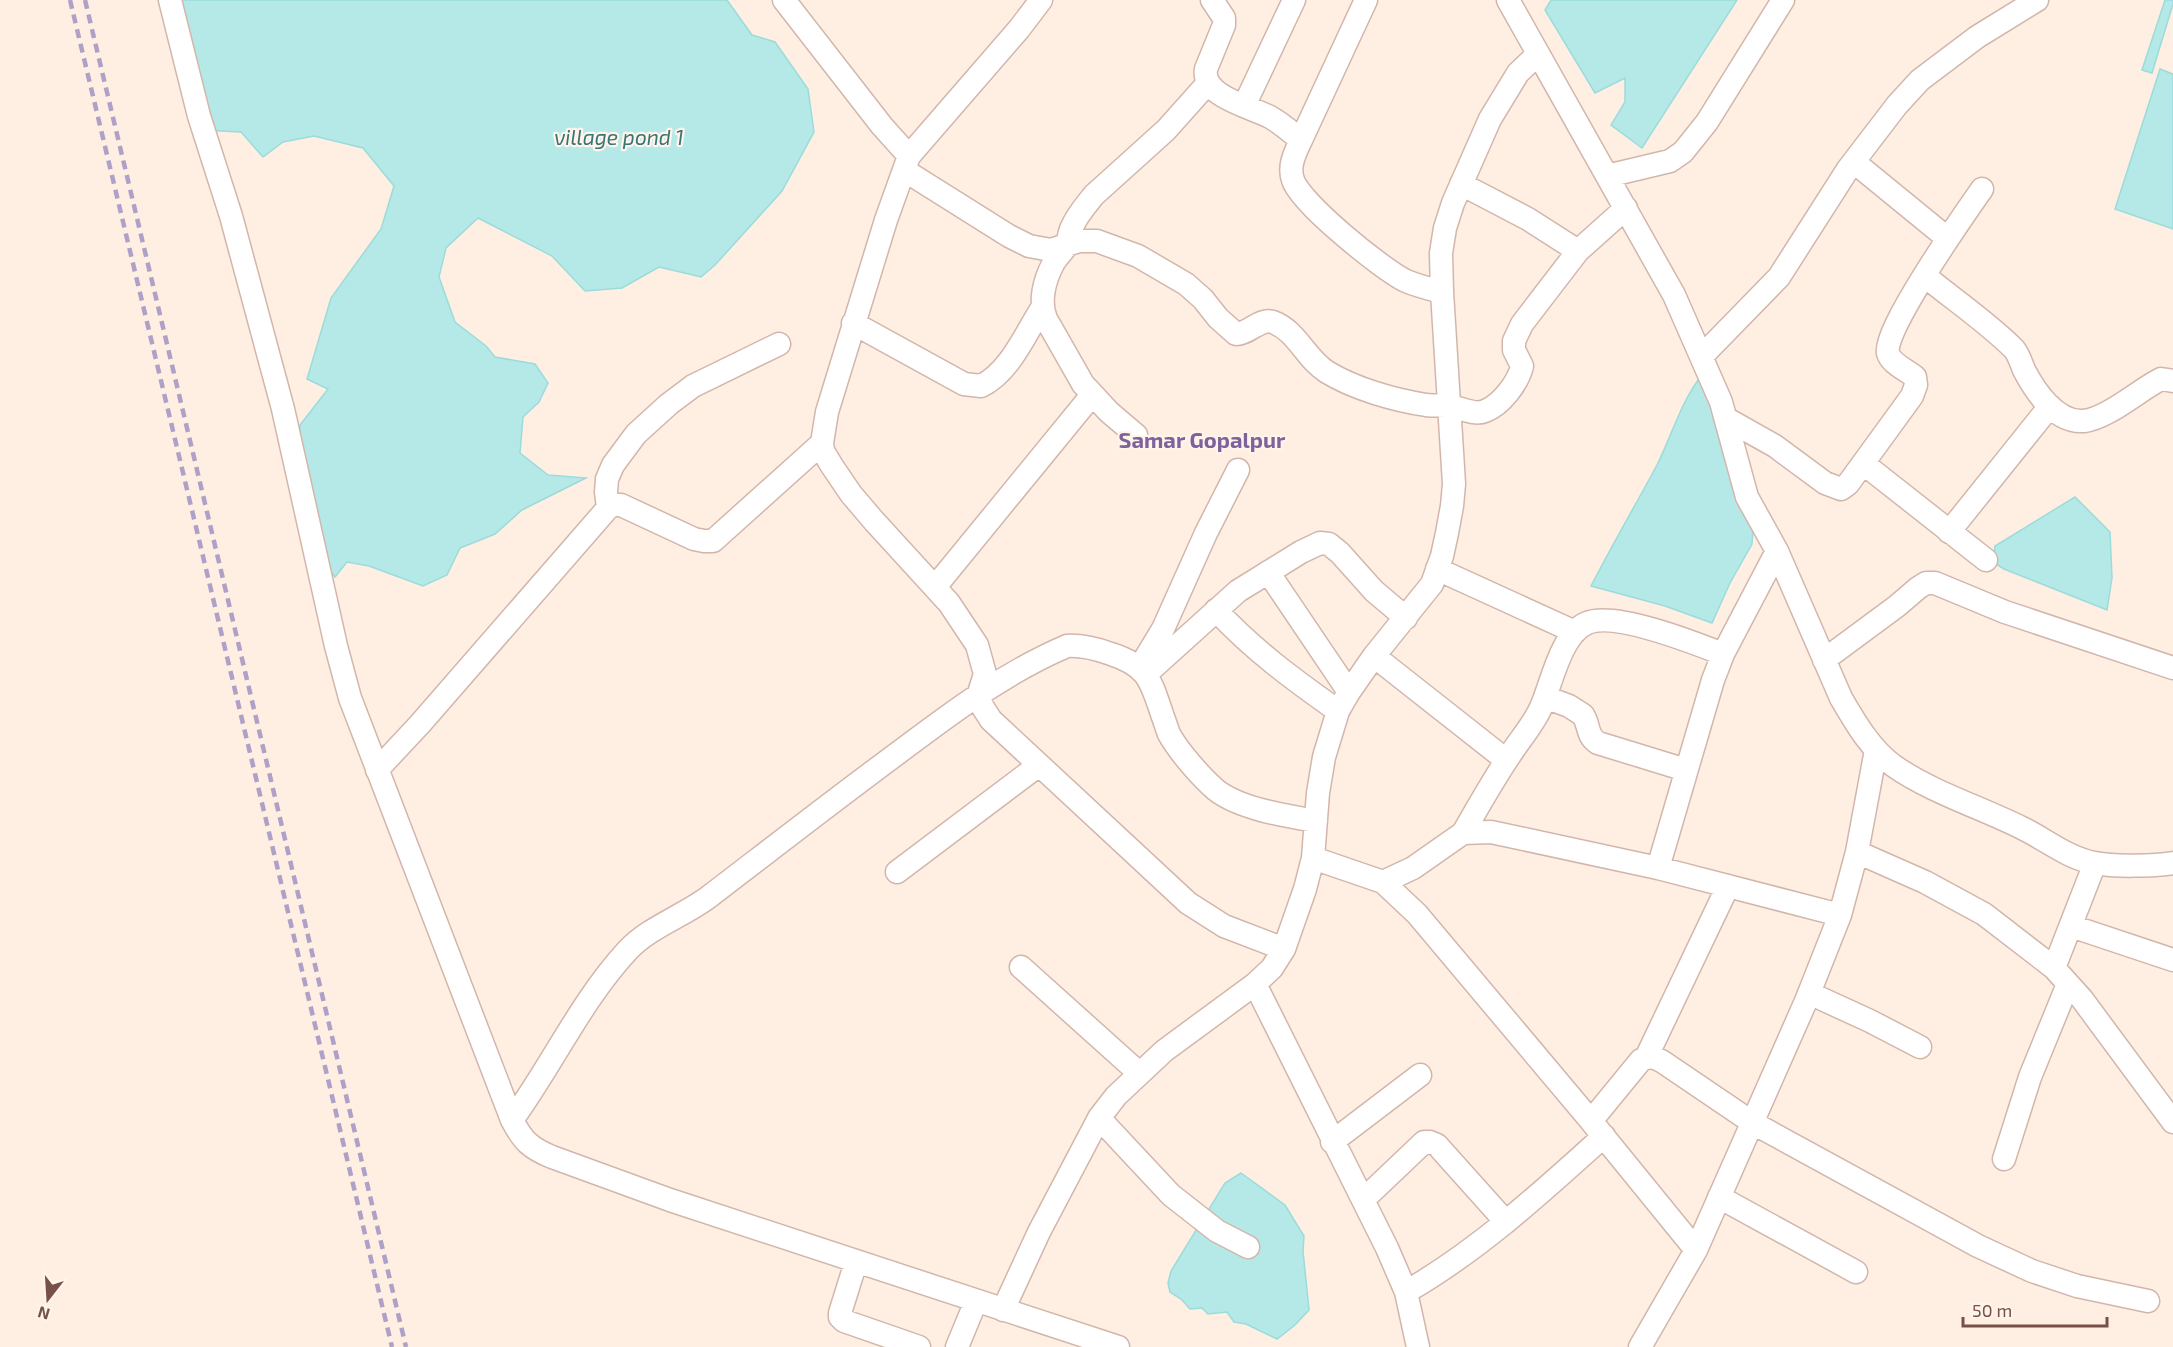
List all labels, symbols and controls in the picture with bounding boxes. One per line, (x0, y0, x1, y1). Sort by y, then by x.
water label: village pond 1 (554, 124, 684, 149)
district label: Samar Gopalpur (1119, 426, 1286, 452)
north arrow (18, 1269, 78, 1329)
scale bar (1963, 1290, 2107, 1328)
text: 50 m (1972, 1299, 2012, 1321)
text: N (35, 1303, 52, 1325)

